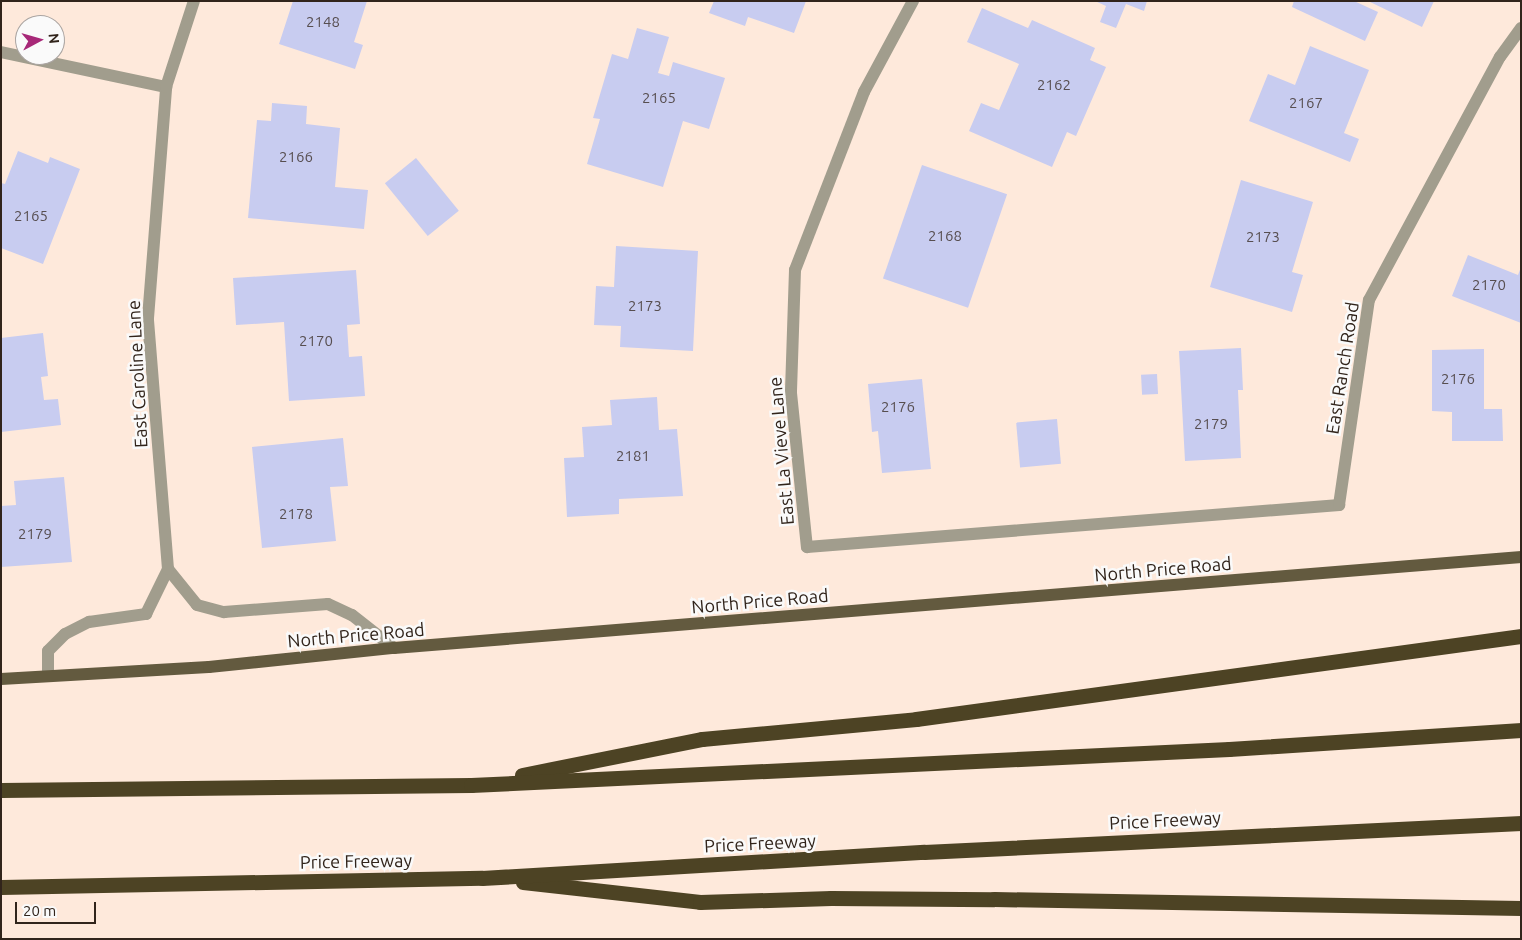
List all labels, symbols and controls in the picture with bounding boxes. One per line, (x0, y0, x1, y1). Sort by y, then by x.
house number: 2148 (306, 13, 340, 31)
north arrow (15, 15, 65, 65)
text: N (45, 32, 62, 45)
house number: 2162 (1037, 76, 1071, 94)
house number: 2165 (642, 89, 676, 107)
house number: 2167 (1289, 94, 1323, 112)
house number: 2166 (279, 148, 313, 166)
house number: 2165 (14, 207, 48, 225)
house number: 2168 (928, 227, 962, 245)
house number: 2173 (1246, 228, 1280, 246)
house number: 2170 (1472, 276, 1506, 294)
house number: 2173 (628, 297, 662, 315)
street label: East Caroline Lane (122, 300, 152, 448)
street label: East Ranch Road (1321, 300, 1363, 436)
house number: 2170 (299, 332, 333, 350)
house number: 2176 (1441, 370, 1475, 388)
street label: East La Vieve Lane (764, 376, 798, 526)
house number: 2176 (881, 398, 915, 416)
house number: 2179 (1194, 415, 1228, 433)
house number: 2181 (616, 447, 650, 465)
house number: 2178 (279, 505, 313, 523)
house number: 2179 (18, 525, 52, 543)
street label: North Price Road (1094, 552, 1232, 586)
street label: North Price Road (691, 584, 829, 618)
street label: North Price Road (287, 618, 425, 652)
street label: Price Freeway (1108, 806, 1222, 834)
street label: Price Freeway (703, 829, 817, 857)
street label: Price Freeway (300, 849, 412, 873)
scale bar (18, 892, 99, 924)
text: 20 m (23, 902, 56, 919)

